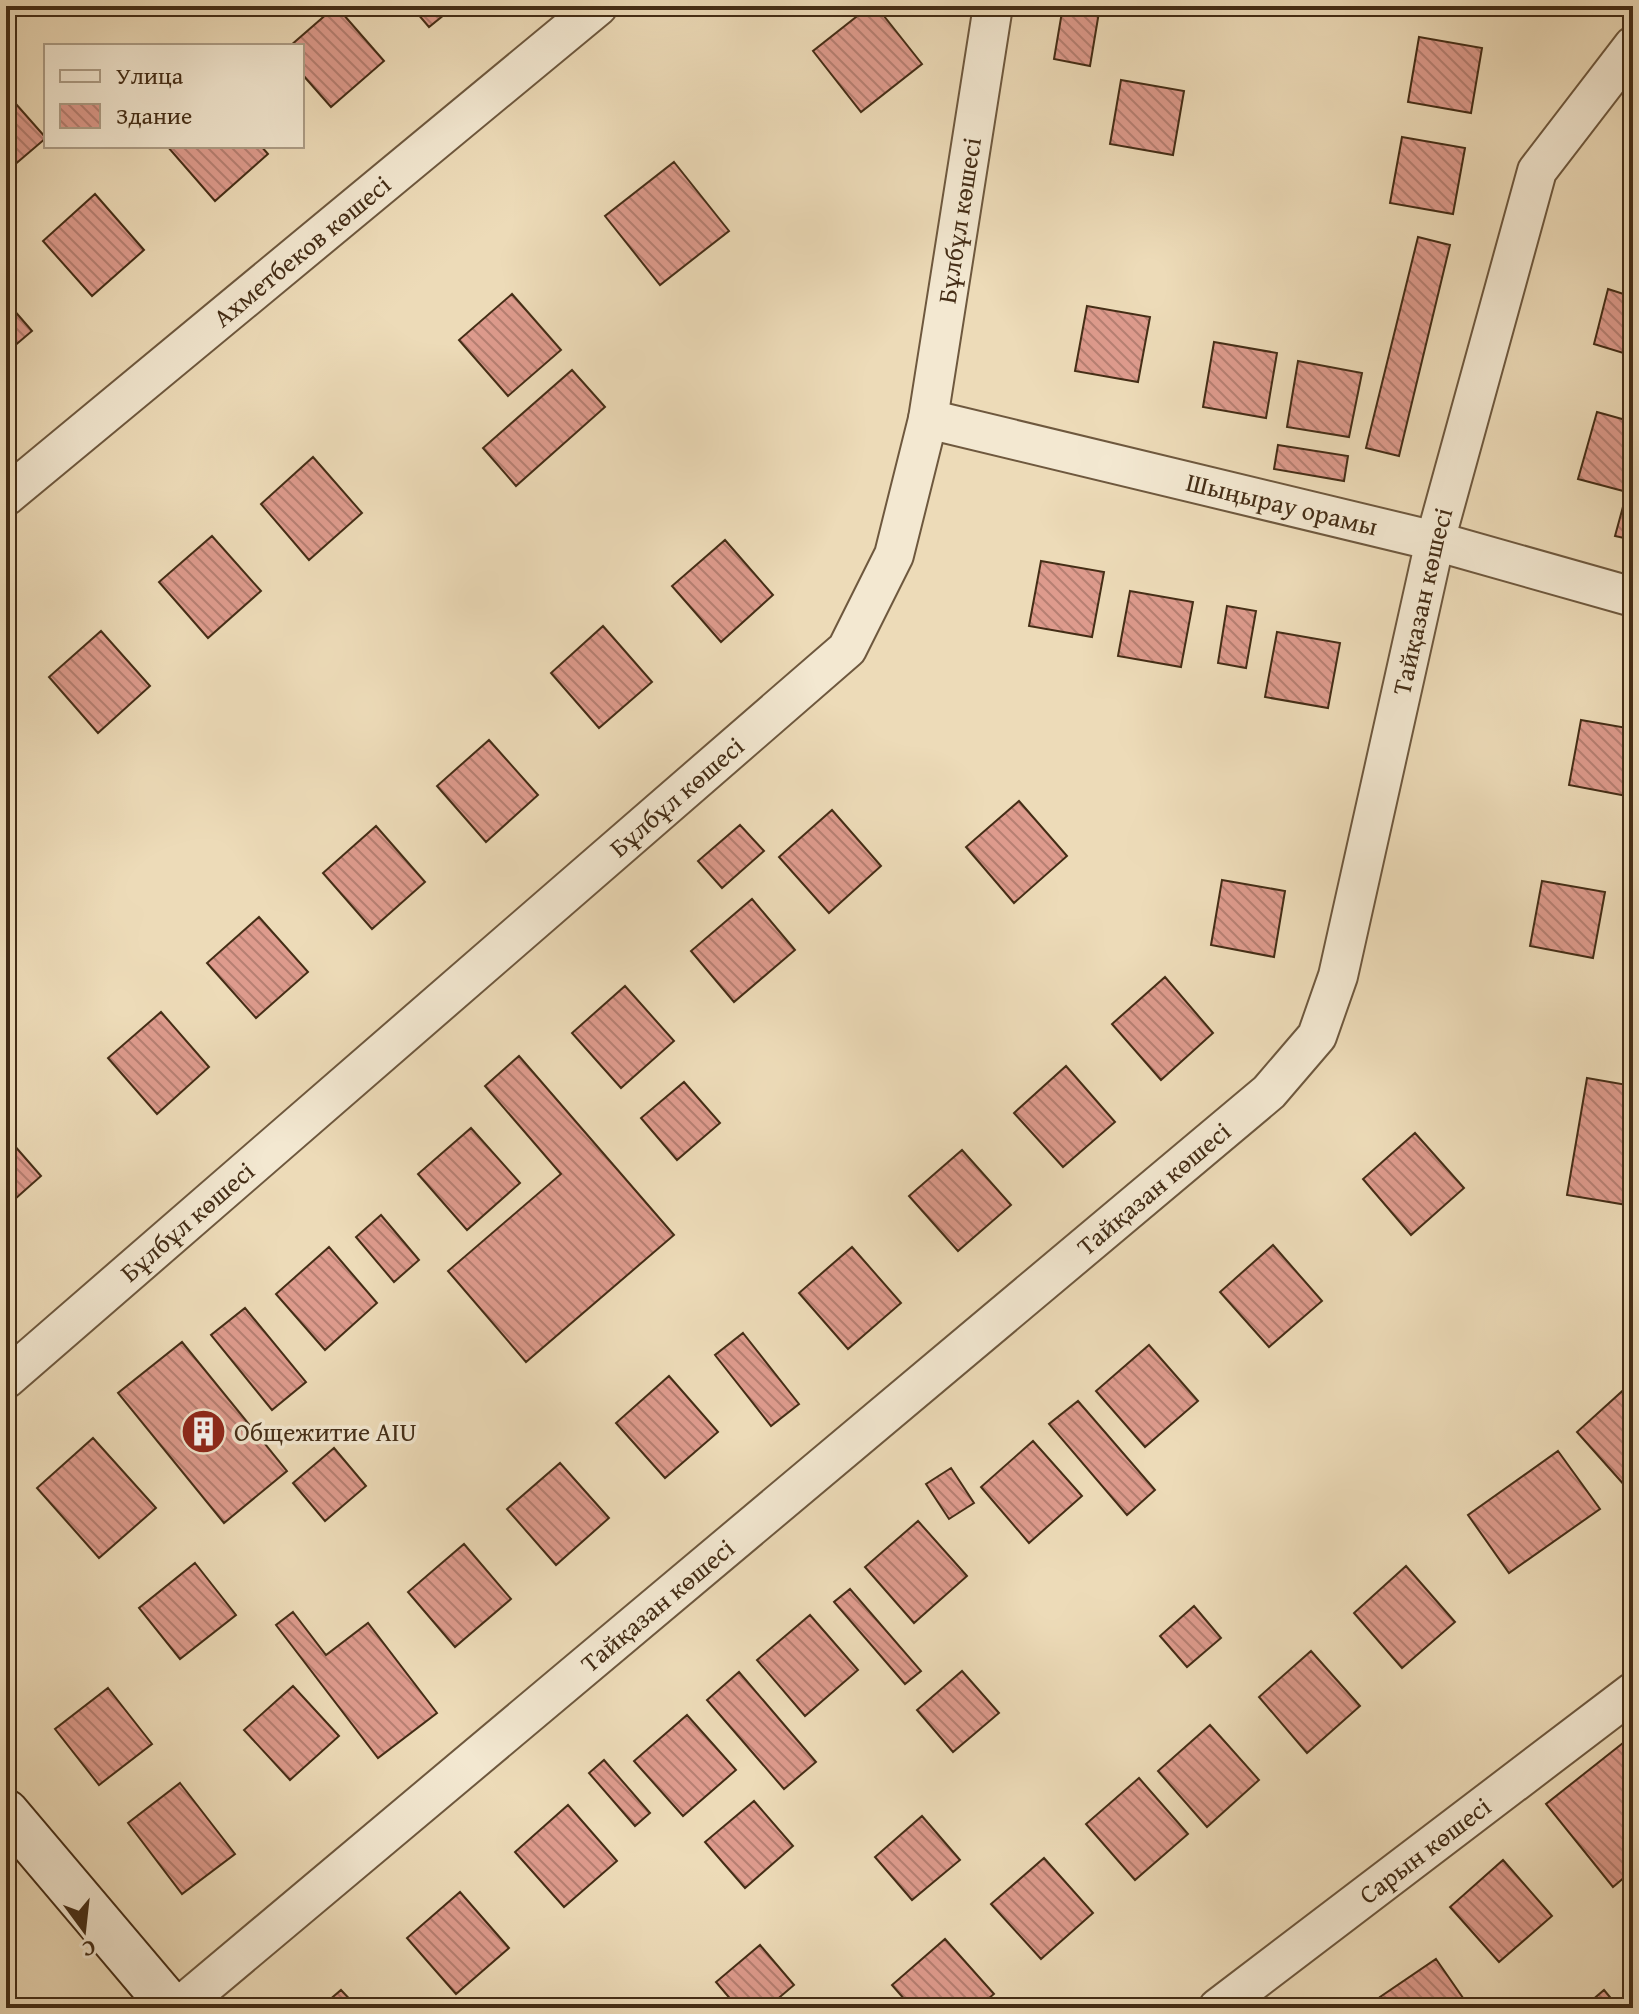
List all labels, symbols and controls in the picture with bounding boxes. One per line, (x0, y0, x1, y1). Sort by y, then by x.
legend (44, 44, 304, 148)
text: Улица (116, 58, 184, 93)
text: Здание (116, 98, 192, 133)
street label: Бұлбұл көшесі (926, 135, 991, 306)
street label: Ахметбеков көшесі (204, 165, 399, 336)
street label: Шыңырау орамы (1182, 462, 1382, 546)
street label: Тайқазан көшесі (1381, 503, 1462, 698)
street label: Бұлбұл көшесі (600, 727, 752, 866)
street label: Тайқазан көшесі (1068, 1112, 1239, 1265)
street label: Бұлбұл көшесі (111, 1152, 263, 1291)
building icon: Общежитие AIU (179, 1408, 227, 1456)
place label: Общежитие AIU (234, 1412, 417, 1451)
street label: Тайқазан көшесі (572, 1529, 743, 1681)
street label: Сарын көшесі (1350, 1787, 1499, 1913)
north arrow (44, 1890, 124, 1970)
text: С (79, 1932, 99, 1966)

